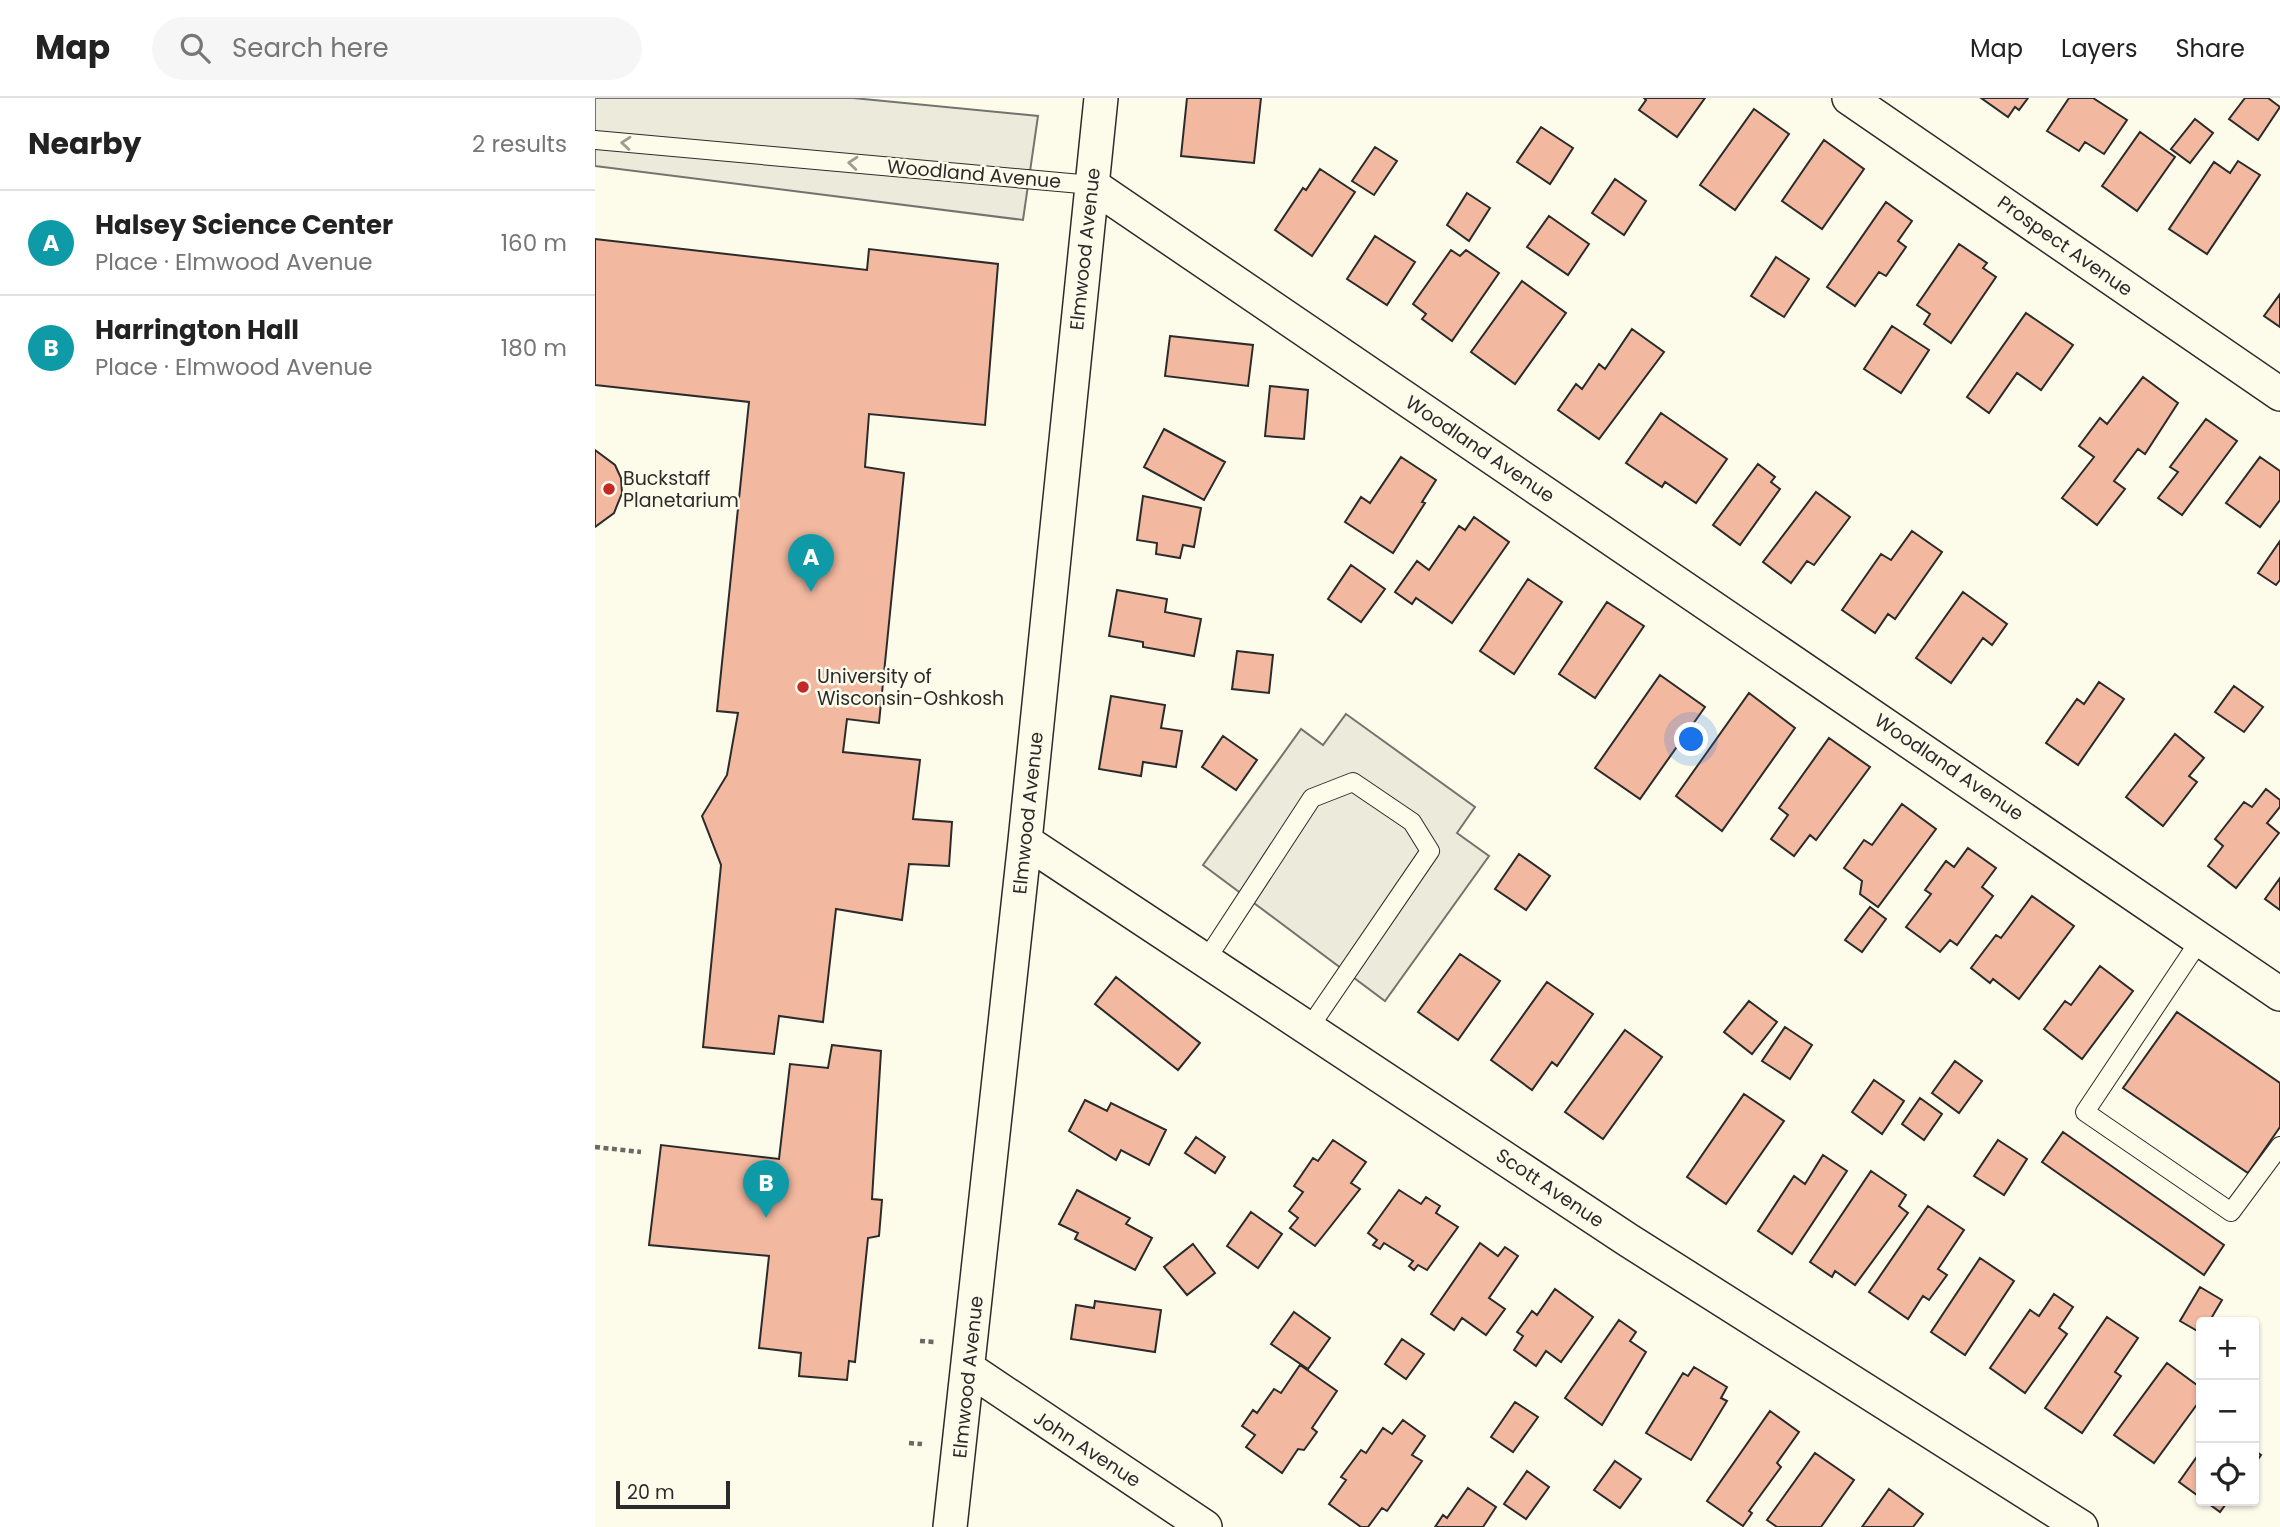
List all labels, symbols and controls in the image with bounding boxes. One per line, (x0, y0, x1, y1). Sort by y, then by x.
search box (152, 17, 642, 80)
text: Map (35, 24, 110, 71)
icon: search (176, 29, 214, 67)
text: Search here (232, 30, 389, 66)
text: Map (1970, 32, 2023, 65)
text: Layers (2061, 32, 2137, 65)
text: Share (2175, 32, 2245, 65)
text: Nearby (28, 122, 142, 165)
text: 2 results (472, 128, 567, 160)
one-way arrow (620, 136, 631, 151)
street label: Woodland Avenue (886, 153, 1062, 195)
one-way arrow (847, 156, 858, 171)
street label: Elmwood Avenue (1063, 166, 1107, 332)
street label: Prospect Avenue (1992, 189, 2138, 303)
text: Halsey Science Center (95, 207, 393, 243)
text: A (43, 227, 59, 259)
text: 160 m (501, 227, 567, 259)
text: Place · Elmwood Avenue (95, 246, 372, 278)
text: Harrington Hall (95, 312, 299, 348)
text: B (43, 332, 59, 364)
text: 180 m (501, 332, 567, 364)
text: Place · Elmwood Avenue (95, 351, 372, 383)
street label: Woodland Avenue (1400, 389, 1560, 509)
place label: Buckstaff Planetarium (623, 465, 739, 514)
marker: Buckstaff Planetarium (601, 481, 617, 497)
pin: A (788, 534, 834, 592)
place label: University of Wisconsin-Oshkosh (817, 663, 1004, 712)
marker: University of Wisconsin-Oshkosh (795, 679, 811, 695)
street label: Woodland Avenue (1869, 707, 2029, 827)
your location (1674, 722, 1708, 756)
street label: Elmwood Avenue (1006, 730, 1050, 896)
street label: Scott Avenue (1491, 1142, 1609, 1234)
pin: B (743, 1160, 789, 1218)
street label: Elmwood Avenue (946, 1294, 990, 1460)
map controls (2196, 1317, 2259, 1506)
button: + (2196, 1317, 2259, 1380)
button: − (2196, 1380, 2259, 1443)
street label: John Avenue (1028, 1404, 1146, 1494)
button: locate (2196, 1443, 2259, 1506)
scale bar (616, 1478, 730, 1510)
text: 20 m (627, 1479, 675, 1506)

